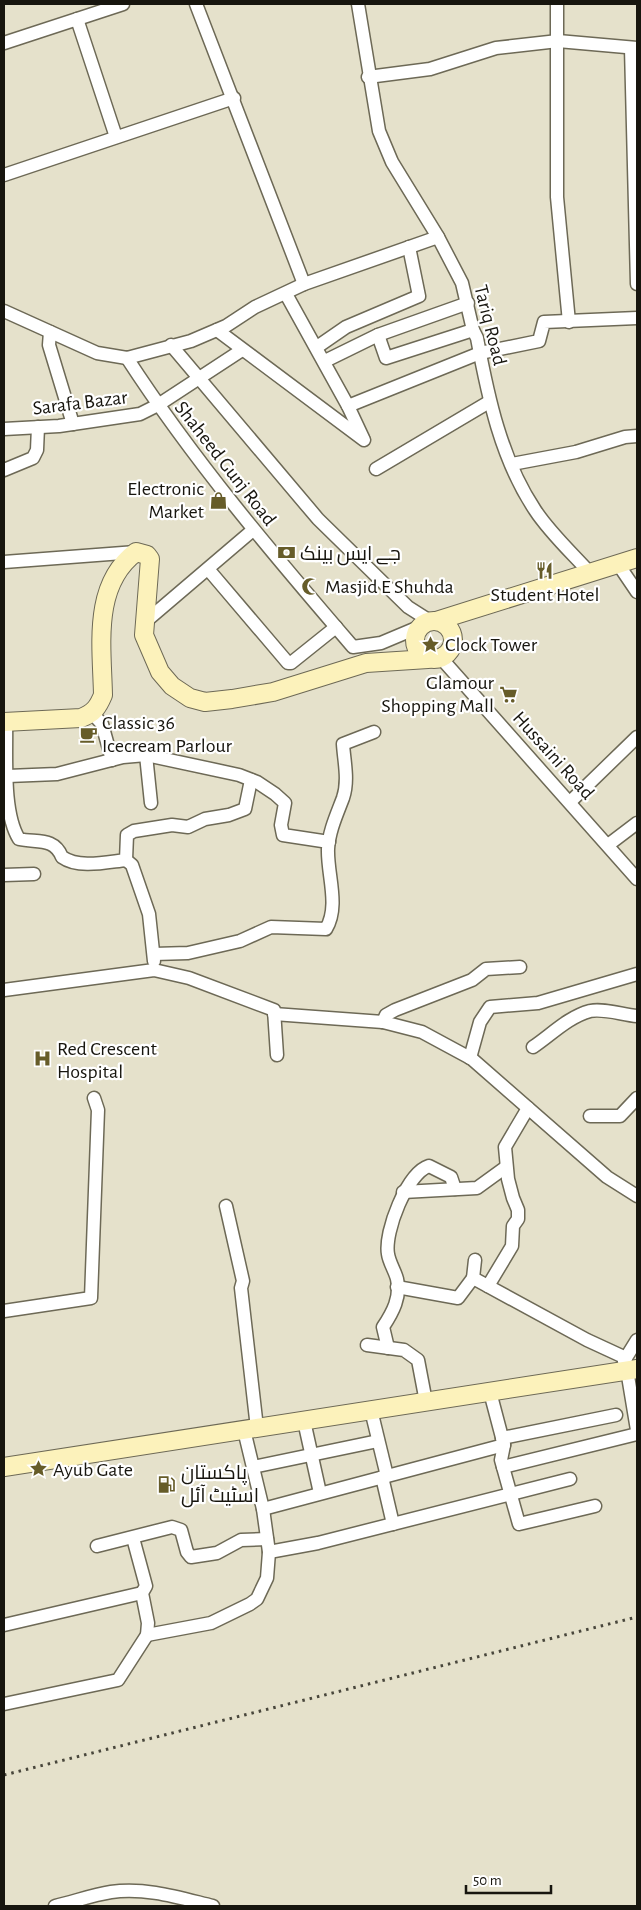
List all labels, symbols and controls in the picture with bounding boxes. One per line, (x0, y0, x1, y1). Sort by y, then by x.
street label: Tariq Road (470, 283, 510, 367)
street label: Sarafa Bazar (32, 387, 129, 419)
street label: Shaheed Gunj Road (171, 398, 280, 530)
place label: Electronic Market (127, 479, 205, 522)
shop icon: Electronic Market (208, 490, 228, 510)
bank icon: جے ایس بینک (276, 543, 296, 563)
place label: جے ایس بینک (300, 544, 401, 566)
restaurant icon: Student Hotel (535, 560, 555, 580)
mosque icon: Masjid E Shuhda (301, 576, 321, 596)
place label: Masjid E Shuhda (325, 577, 454, 597)
place label: Student Hotel (491, 585, 599, 605)
place icon: Clock Tower (421, 634, 441, 654)
place label: Clock Tower (445, 635, 538, 655)
place label: Glamour Shopping Mall (381, 673, 495, 716)
supermarket icon: Glamour Shopping Mall (498, 684, 518, 704)
street label: Hussaini Road (509, 708, 598, 804)
place label: Classic 36 Icecream Parlour (102, 713, 233, 756)
cafe icon: Classic 36 Icecream Parlour (78, 724, 98, 744)
place label: Red Crescent Hospital (57, 1039, 158, 1082)
hospital icon: Red Crescent Hospital (33, 1049, 53, 1069)
place icon: Ayub Gate (29, 1459, 49, 1479)
place label: Ayub Gate (53, 1460, 133, 1480)
place label: پاکستان اسٹیٹ آئل (181, 1463, 259, 1508)
fuel station icon: پاکستان اسٹیٹ آئل (157, 1474, 177, 1494)
scale bar (466, 1862, 551, 1894)
text: 50 m (473, 1873, 502, 1888)

